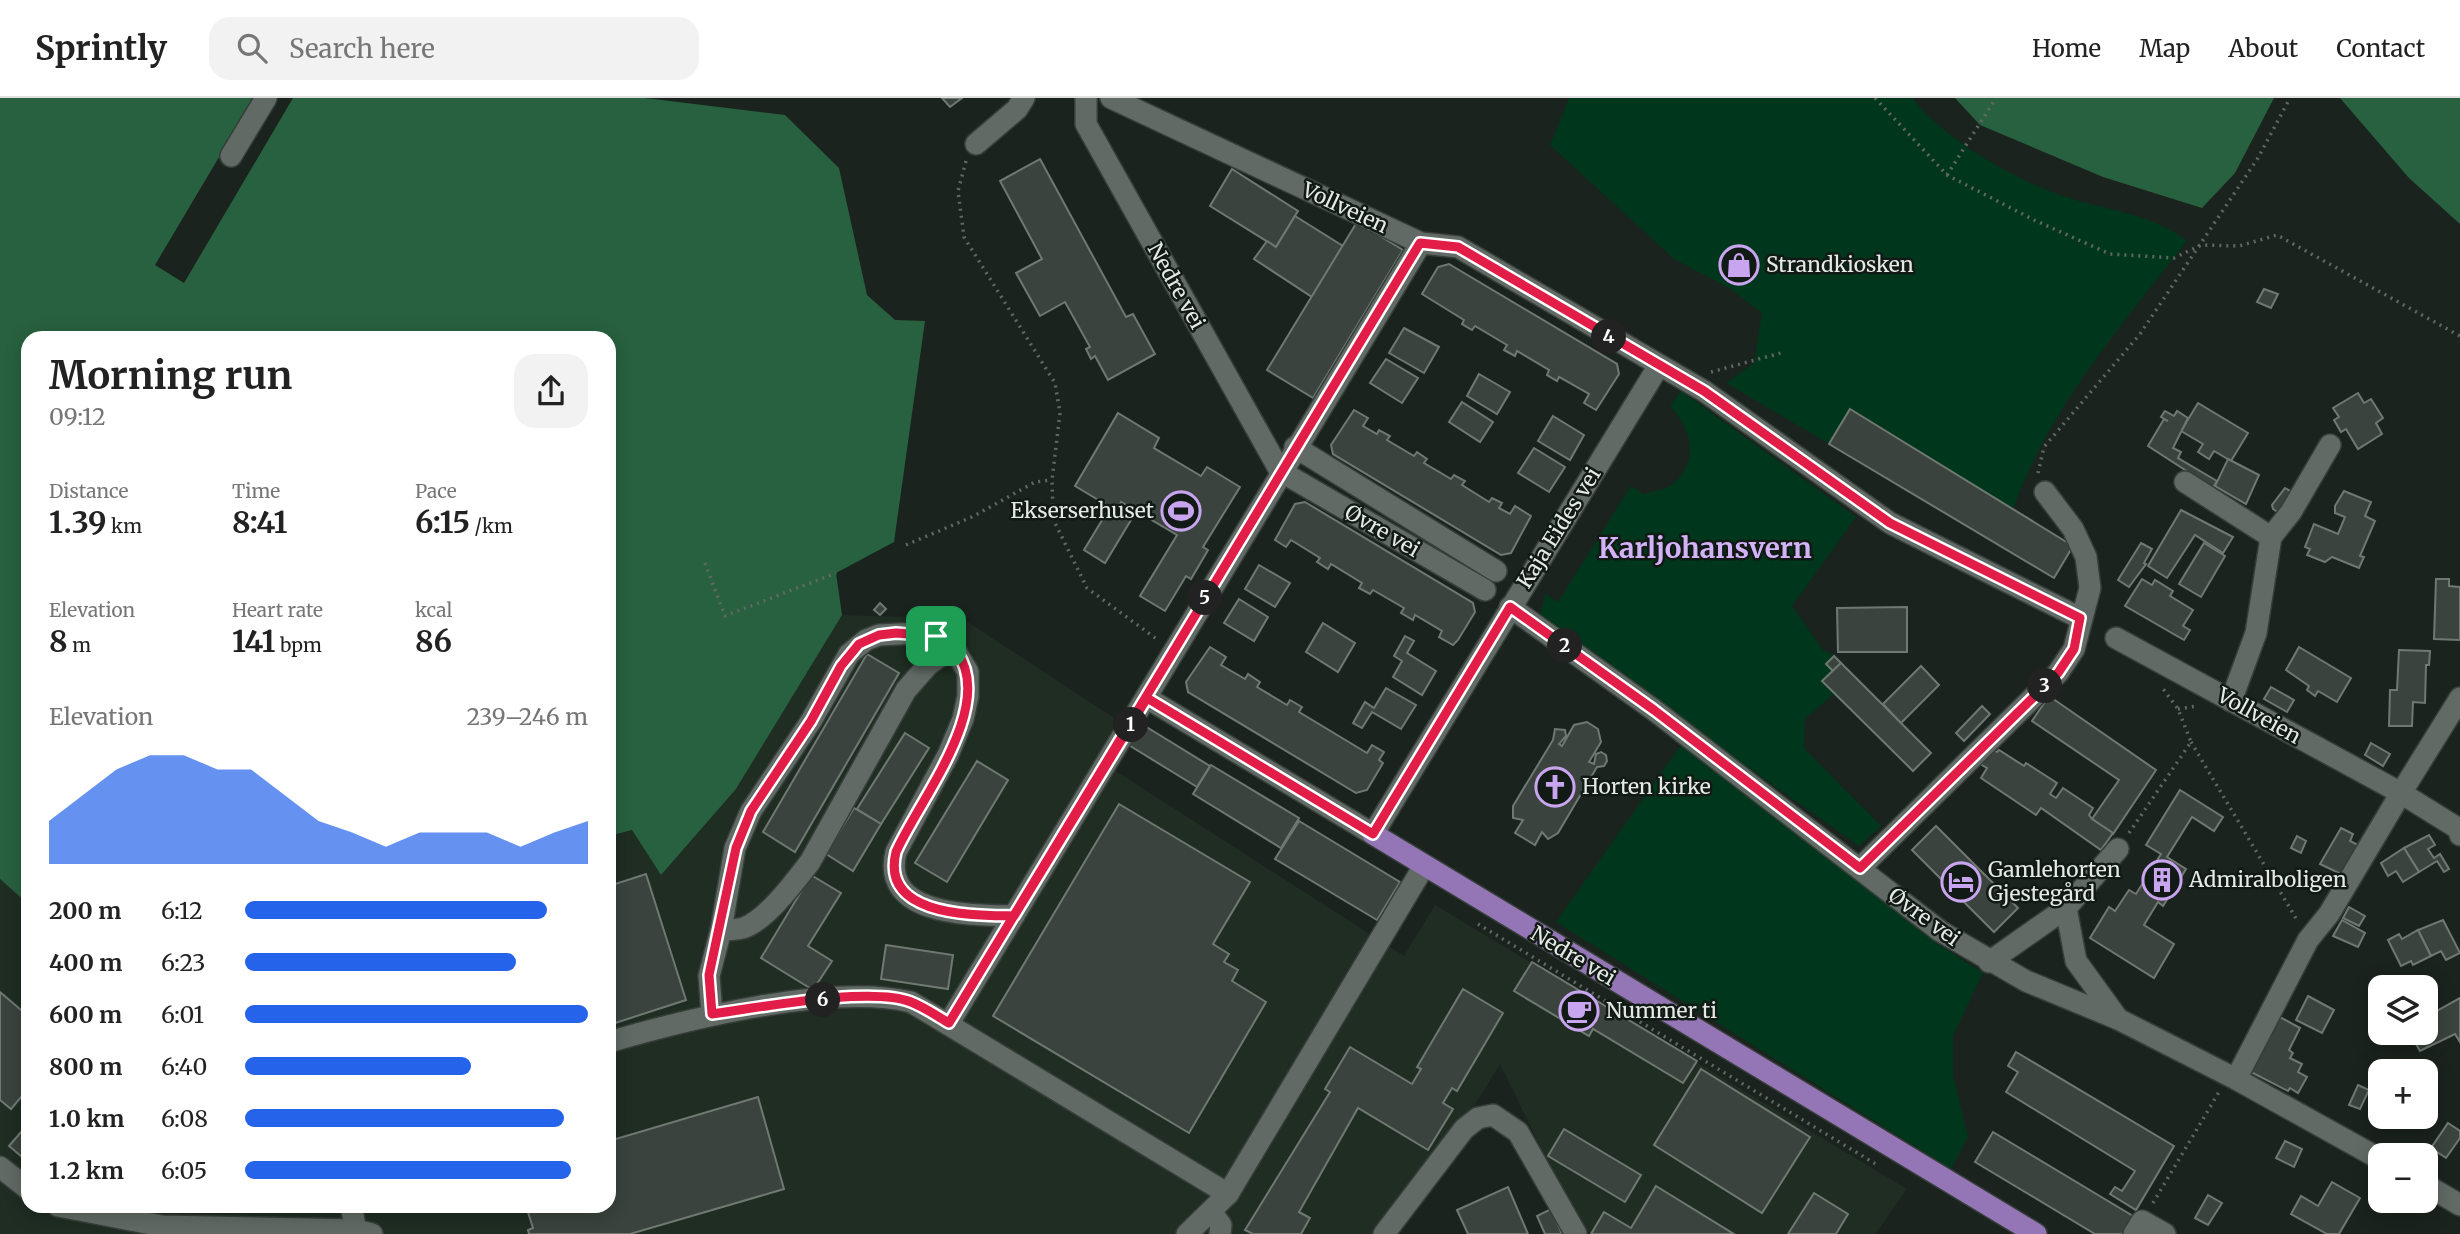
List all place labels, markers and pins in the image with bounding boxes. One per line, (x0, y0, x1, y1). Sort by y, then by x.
shop icon: Strandkiosken (1718, 244, 1760, 286)
place label: Strandkiosken (1766, 251, 1914, 278)
pin: 4 (1592, 320, 1626, 354)
sports icon: Ekserserhuset (1160, 490, 1202, 532)
place label: Ekserserhuset (1011, 497, 1154, 524)
pin: 5 (1188, 580, 1222, 616)
pin (906, 606, 966, 666)
pin: 2 (1548, 628, 1582, 664)
pin: 3 (2028, 668, 2062, 704)
pin: 1 (1114, 708, 1148, 742)
church icon: Horten kirke (1534, 766, 1576, 808)
place label: Horten kirke (1582, 773, 1711, 800)
place label: Gamlehorten Gjestegård (1988, 856, 2121, 907)
building icon: Admiralboligen (2141, 859, 2183, 901)
hotel icon: Gamlehorten Gjestegård (1940, 861, 1982, 903)
place label: Admiralboligen (2188, 866, 2347, 893)
pin: 6 (806, 982, 840, 1018)
cafe icon: Nummer ti (1558, 990, 1600, 1032)
place label: Nummer ti (1606, 997, 1717, 1024)

